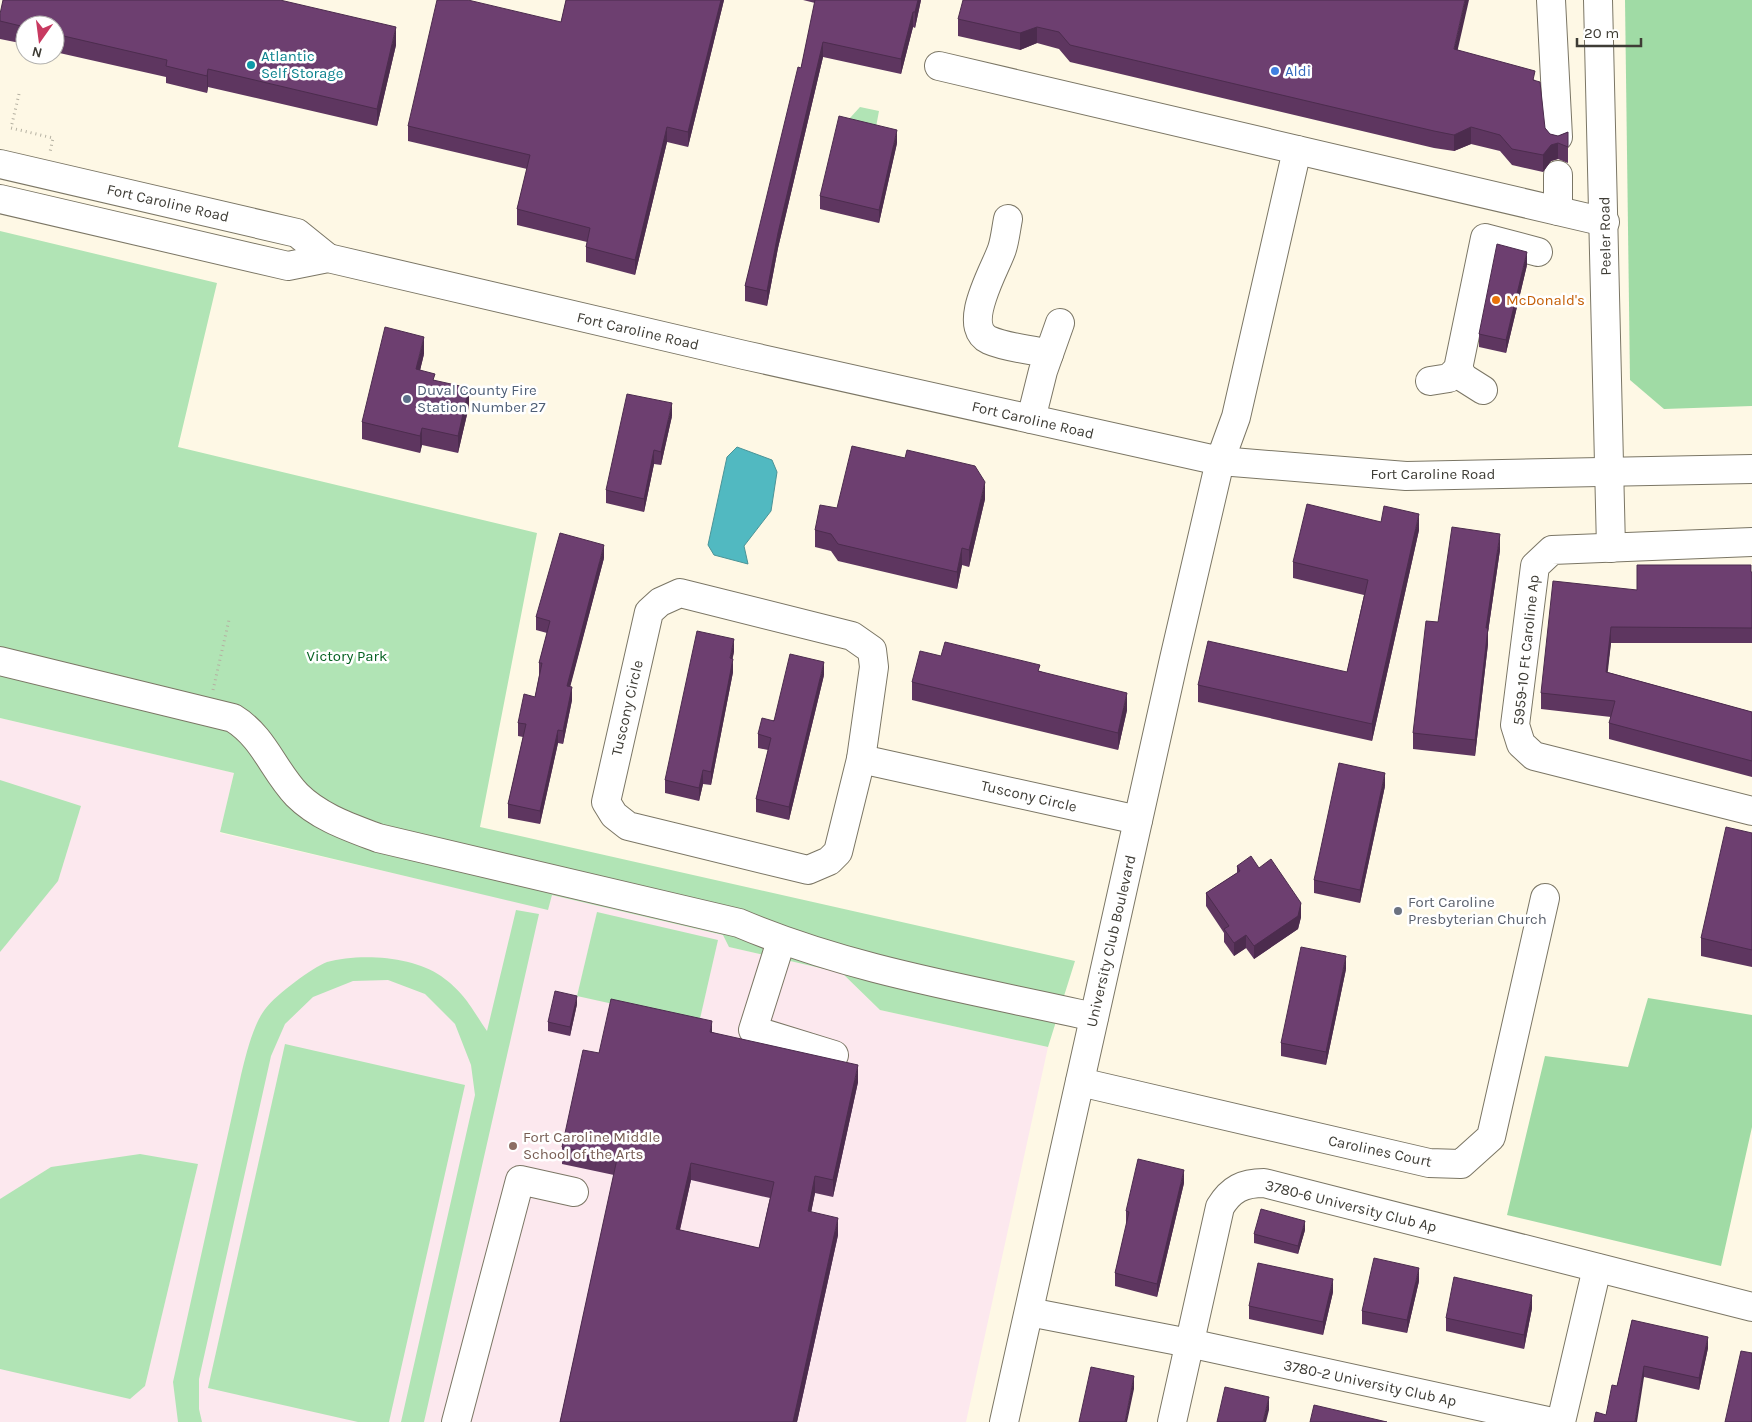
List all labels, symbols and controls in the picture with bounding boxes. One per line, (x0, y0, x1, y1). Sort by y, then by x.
north arrow (15, 15, 65, 65)
scale bar (1577, 15, 1641, 47)
text: 20 m (1584, 24, 1619, 42)
text: N (30, 43, 44, 62)
place label: Atlantic Self Storage (261, 47, 343, 82)
marker: Atlantic Self Storage (245, 59, 257, 71)
place label: Aldi (1285, 62, 1311, 80)
marker: Aldi (1269, 65, 1281, 77)
street label: Fort Caroline Road (105, 180, 231, 226)
street label: Peeler Road (1595, 196, 1615, 276)
place label: McDonald's (1506, 291, 1585, 309)
marker: McDonald's (1490, 294, 1502, 306)
street label: Fort Caroline Road (575, 308, 701, 354)
place label: Duval County Fire Station Number 27 (417, 381, 546, 416)
marker: Duval County Fire Station Number 27 (401, 393, 413, 405)
street label: Fort Caroline Road (970, 397, 1096, 443)
street label: Fort Caroline Road (1371, 465, 1495, 483)
street label: 5959-10 Ft Caroline Ap (1509, 574, 1543, 726)
park label: Victory Park (307, 647, 387, 665)
street label: Tuscony Circle (607, 658, 647, 758)
street label: Tuscony Circle (979, 776, 1079, 816)
street label: University Club Boulevard (1082, 853, 1140, 1029)
place label: Fort Caroline Presbyterian Church (1408, 893, 1547, 928)
marker: Fort Caroline Presbyterian Church (1392, 905, 1404, 917)
place label: Fort Caroline Middle School of the Arts (523, 1128, 660, 1163)
street label: Carolines Court (1327, 1131, 1434, 1171)
marker: Fort Caroline Middle School of the Arts (507, 1140, 519, 1152)
street label: 3780-6 University Club Ap (1263, 1176, 1439, 1236)
street label: 3780-2 University Club Ap (1282, 1356, 1458, 1410)

